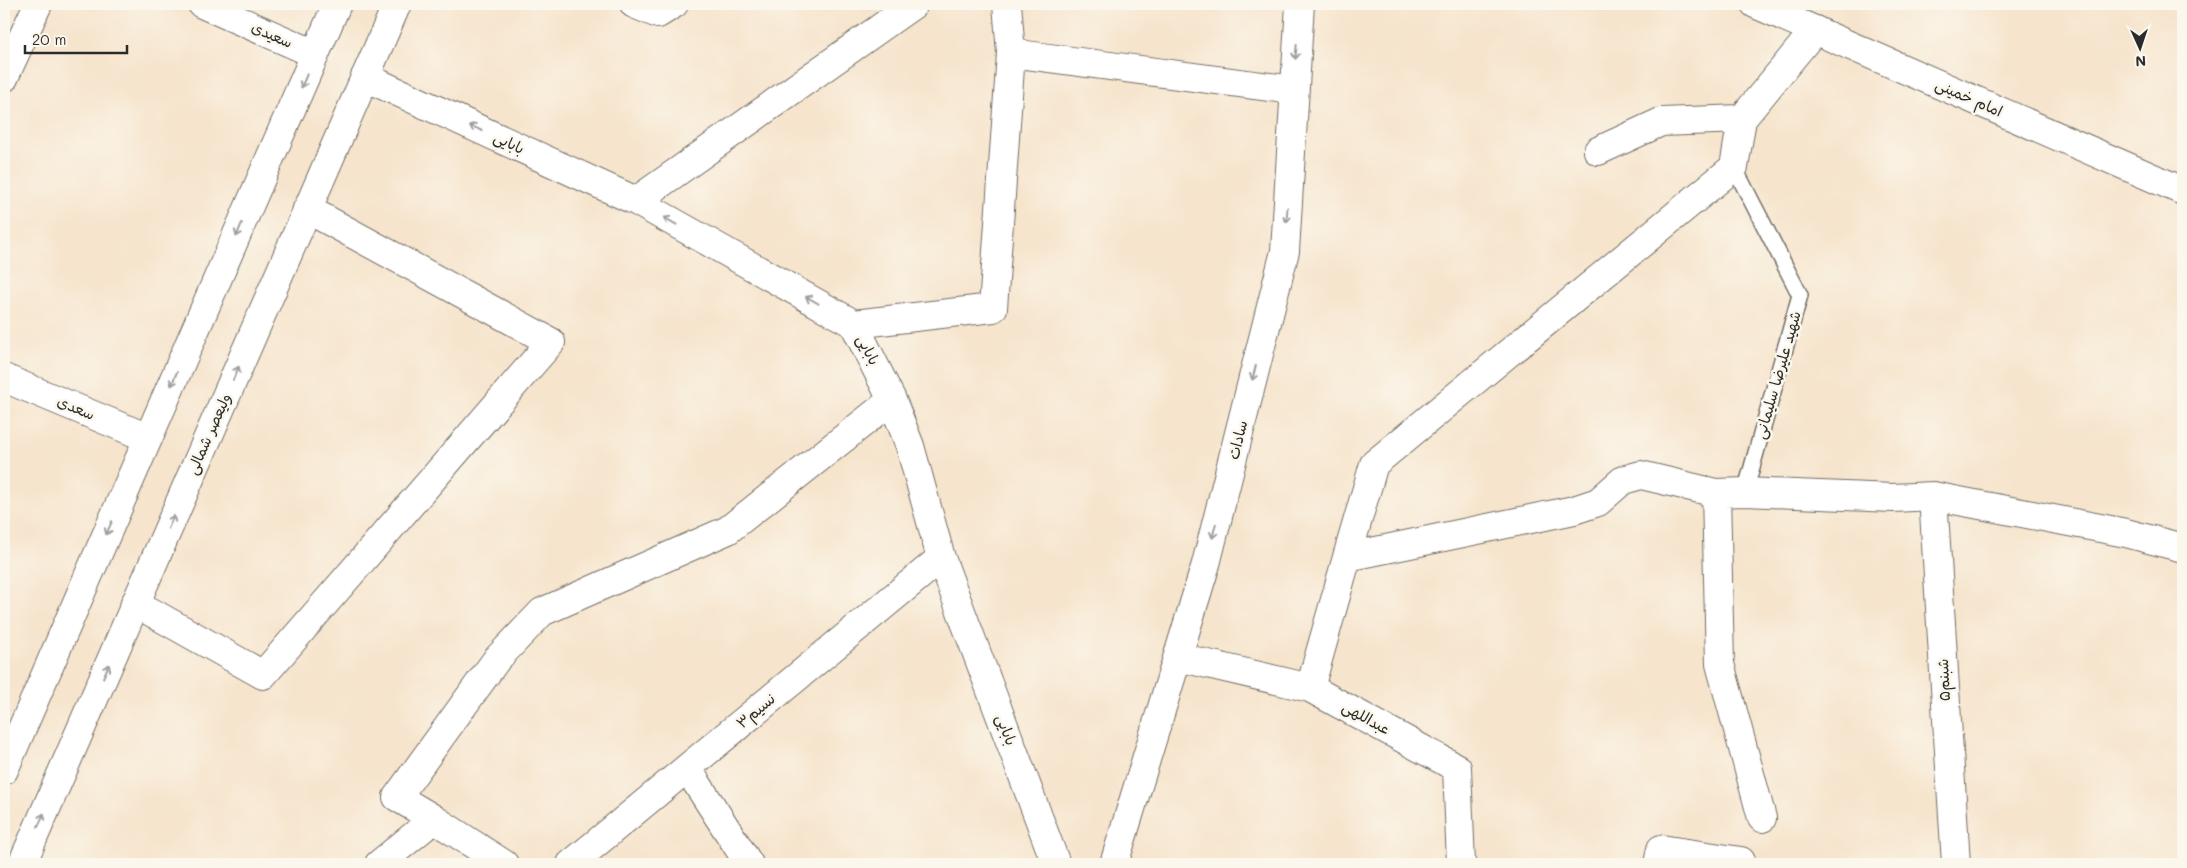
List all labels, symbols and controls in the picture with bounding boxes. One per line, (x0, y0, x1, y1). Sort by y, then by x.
street label: سعیدی (249, 16, 296, 52)
scale bar (25, 22, 128, 54)
north arrow (2114, 22, 2164, 72)
text: 20 m (32, 29, 66, 49)
one-way arrow (1292, 44, 1301, 60)
text: N (2135, 52, 2147, 71)
one-way arrow (298, 73, 307, 88)
street label: امام خمینی (1932, 73, 2006, 123)
one-way arrow (469, 123, 484, 133)
street label: بابایی (490, 126, 528, 159)
one-way arrow (1283, 206, 1292, 222)
one-way arrow (663, 215, 678, 225)
one-way arrow (233, 222, 243, 237)
one-way arrow (805, 295, 819, 305)
street label: شهید علیرضا سلیمانی (1749, 308, 1806, 441)
street label: بابایی (852, 331, 885, 369)
one-way arrow (1249, 365, 1259, 381)
one-way arrow (231, 366, 241, 381)
one-way arrow (169, 371, 179, 386)
street label: سعدی (54, 390, 98, 424)
street label: ولیعصر شمالی (181, 390, 236, 478)
street label: سادات (1223, 418, 1252, 462)
one-way arrow (166, 515, 176, 530)
one-way arrow (104, 520, 114, 535)
one-way arrow (1209, 522, 1219, 538)
street label: شبنم۵ (1932, 658, 1957, 702)
one-way arrow (102, 664, 112, 679)
street label: نسیم۳ (732, 688, 781, 735)
street label: عبداللهی (1338, 696, 1394, 739)
street label: بابایی (991, 711, 1022, 748)
one-way arrow (37, 813, 47, 828)

